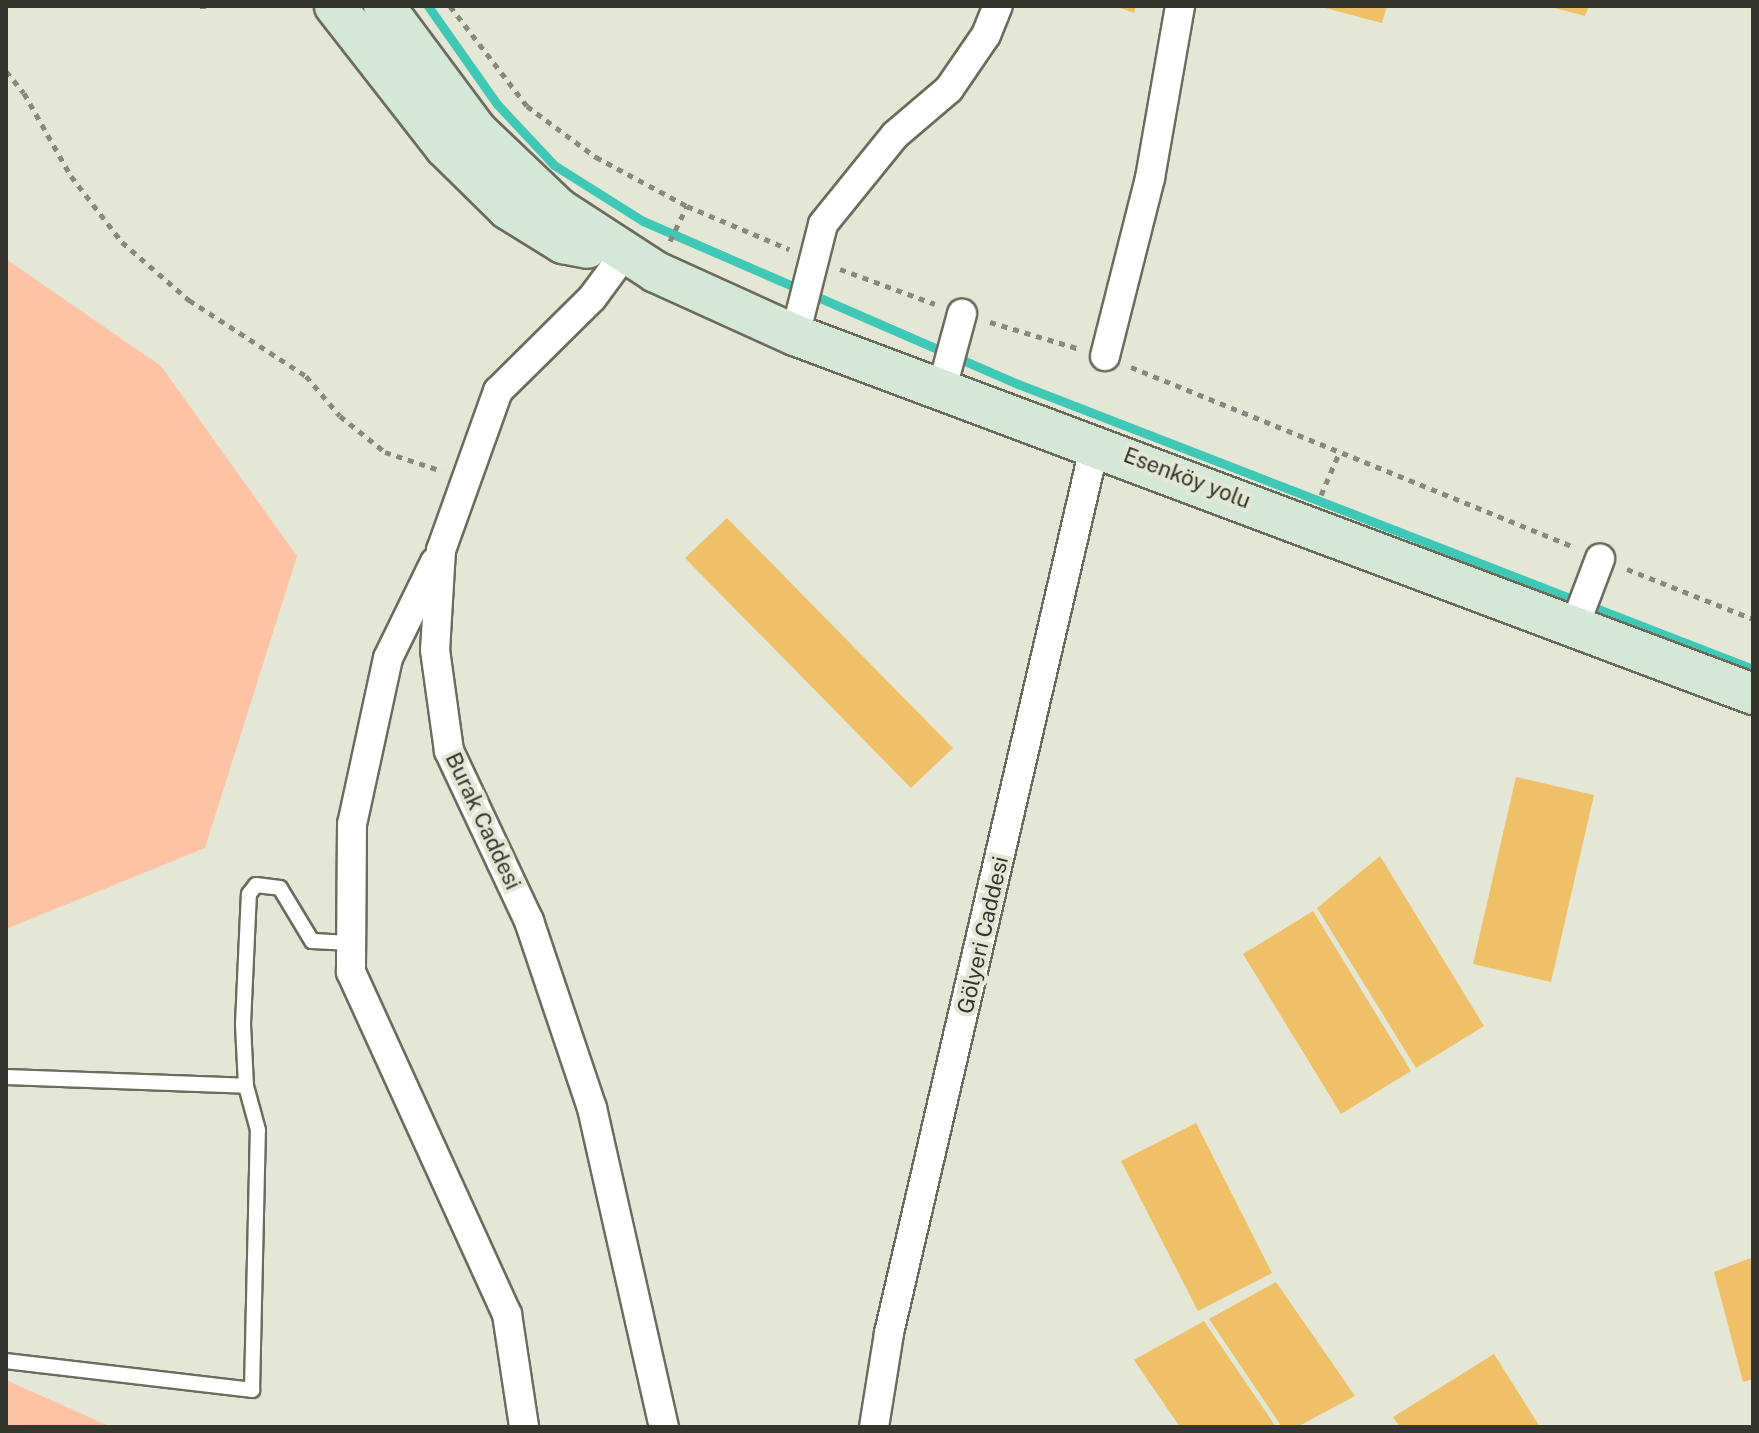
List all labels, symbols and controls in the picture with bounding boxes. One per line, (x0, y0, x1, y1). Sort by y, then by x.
street label: Esenköy yolu (1120, 442, 1254, 514)
street label: Burak Caddesi (440, 748, 526, 894)
street label: Gölyeri Caddesi (952, 854, 1014, 1016)

